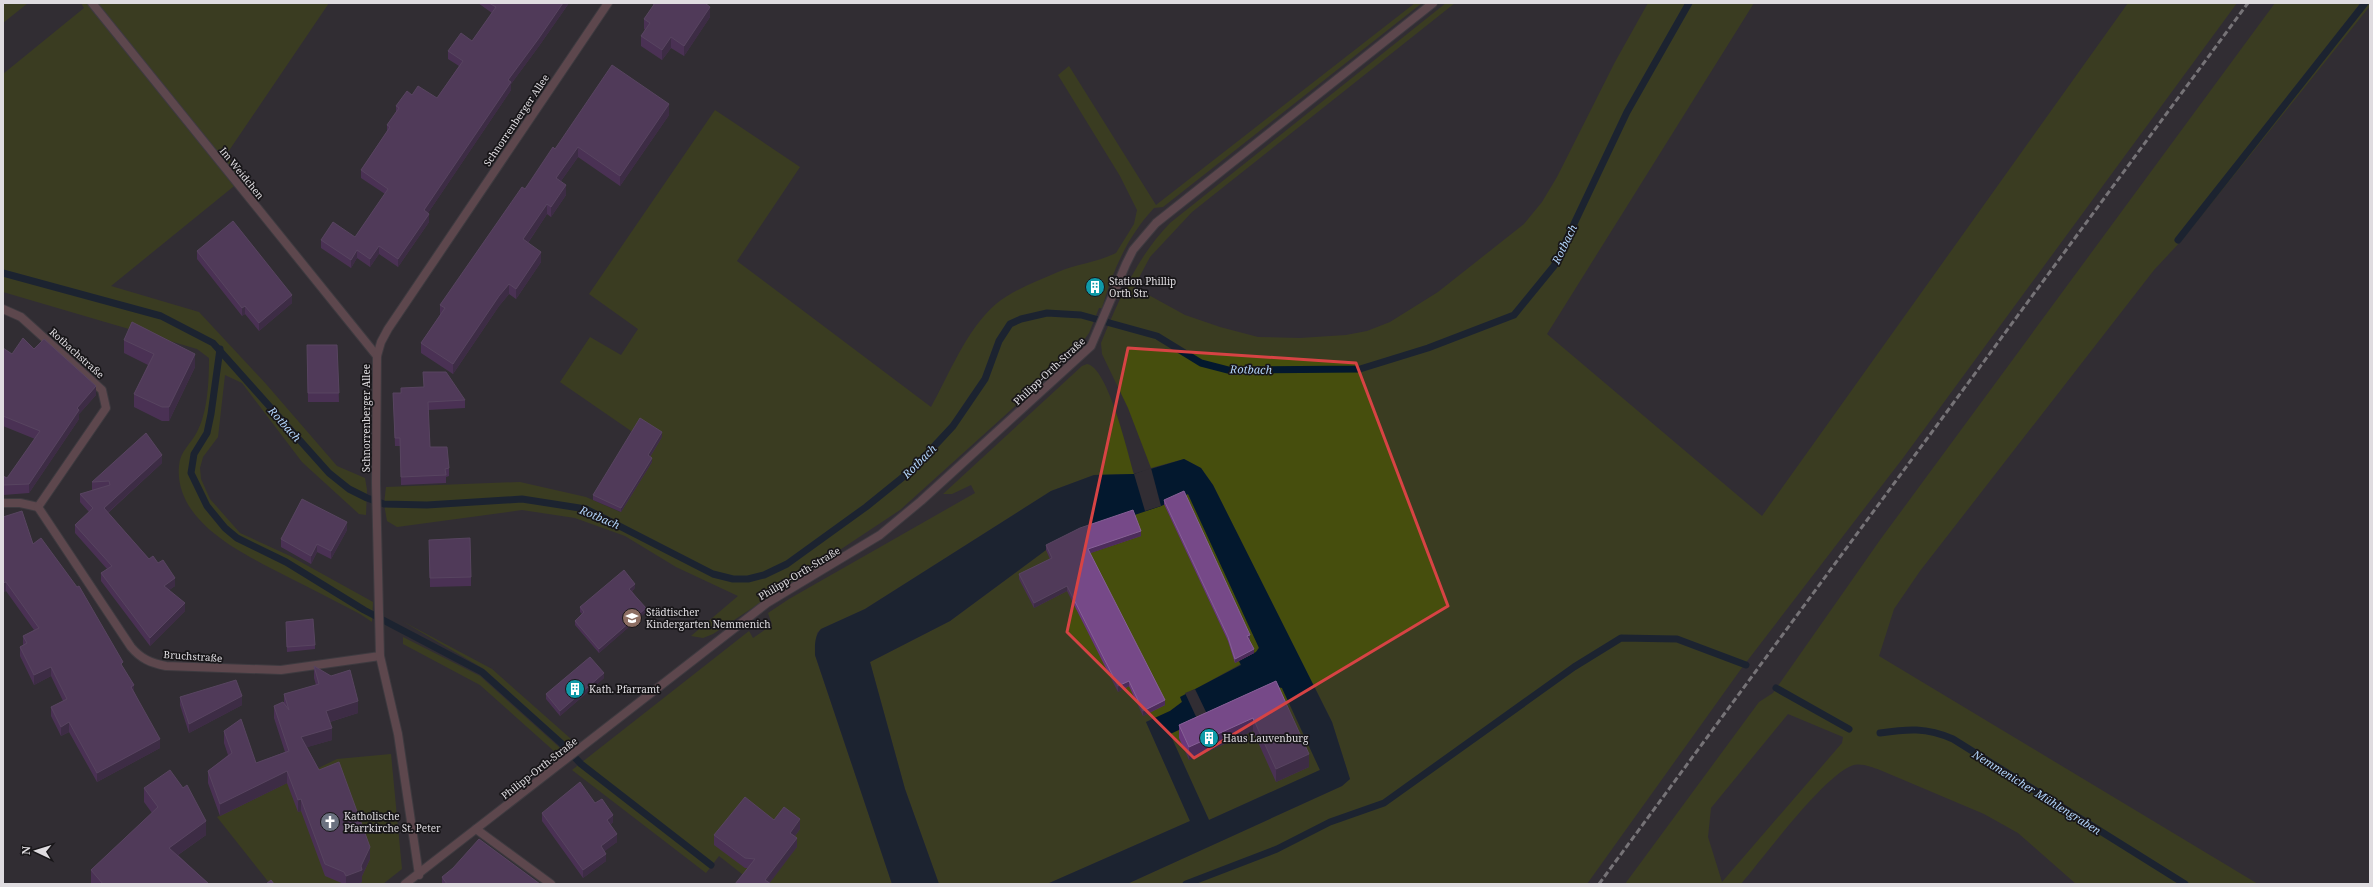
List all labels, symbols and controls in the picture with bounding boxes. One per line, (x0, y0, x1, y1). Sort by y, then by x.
street label: Schnorrenberger Allee (480, 71, 552, 169)
street label: Im Weidchen (217, 144, 268, 202)
water label: Rotbach (1548, 221, 1580, 267)
place label: Station Phillip Orth Str. (1109, 274, 1176, 300)
building icon: Station Phillip Orth Str. (1084, 276, 1106, 298)
street label: Rotbachstraße (47, 325, 107, 381)
street label: Philipp-Orth-Straße (1010, 334, 1088, 408)
water label: Rotbach (1229, 361, 1273, 377)
street label: Schnorrenberger Allee (359, 364, 373, 472)
water label: Rotbach (265, 403, 305, 445)
water label: Rotbach (898, 441, 939, 482)
water label: Rotbach (577, 501, 623, 532)
street label: Philipp-Orth-Straße (755, 543, 843, 603)
place label: Städtischer Kindergarten Nemmenich (646, 605, 771, 631)
school or university icon: Städtischer Kindergarten Nemmenich (621, 607, 643, 629)
street label: Bruchstraße (163, 647, 223, 665)
building icon: Kath. Pfarramt (564, 678, 586, 700)
place label: Kath. Pfarramt (589, 682, 660, 696)
building icon: Haus Lauvenburg (1198, 727, 1220, 749)
place label: Haus Lauvenburg (1223, 731, 1309, 745)
street label: Philipp-Orth-Straße (498, 734, 580, 802)
water label: Nemmenicher Mühlengraben (1969, 746, 2104, 838)
place label: Katholische Pfarrkirche St. Peter (344, 809, 441, 835)
church icon: Katholische Pfarrkirche St. Peter (319, 811, 341, 833)
north arrow (16, 831, 56, 871)
text: N (18, 845, 33, 855)

